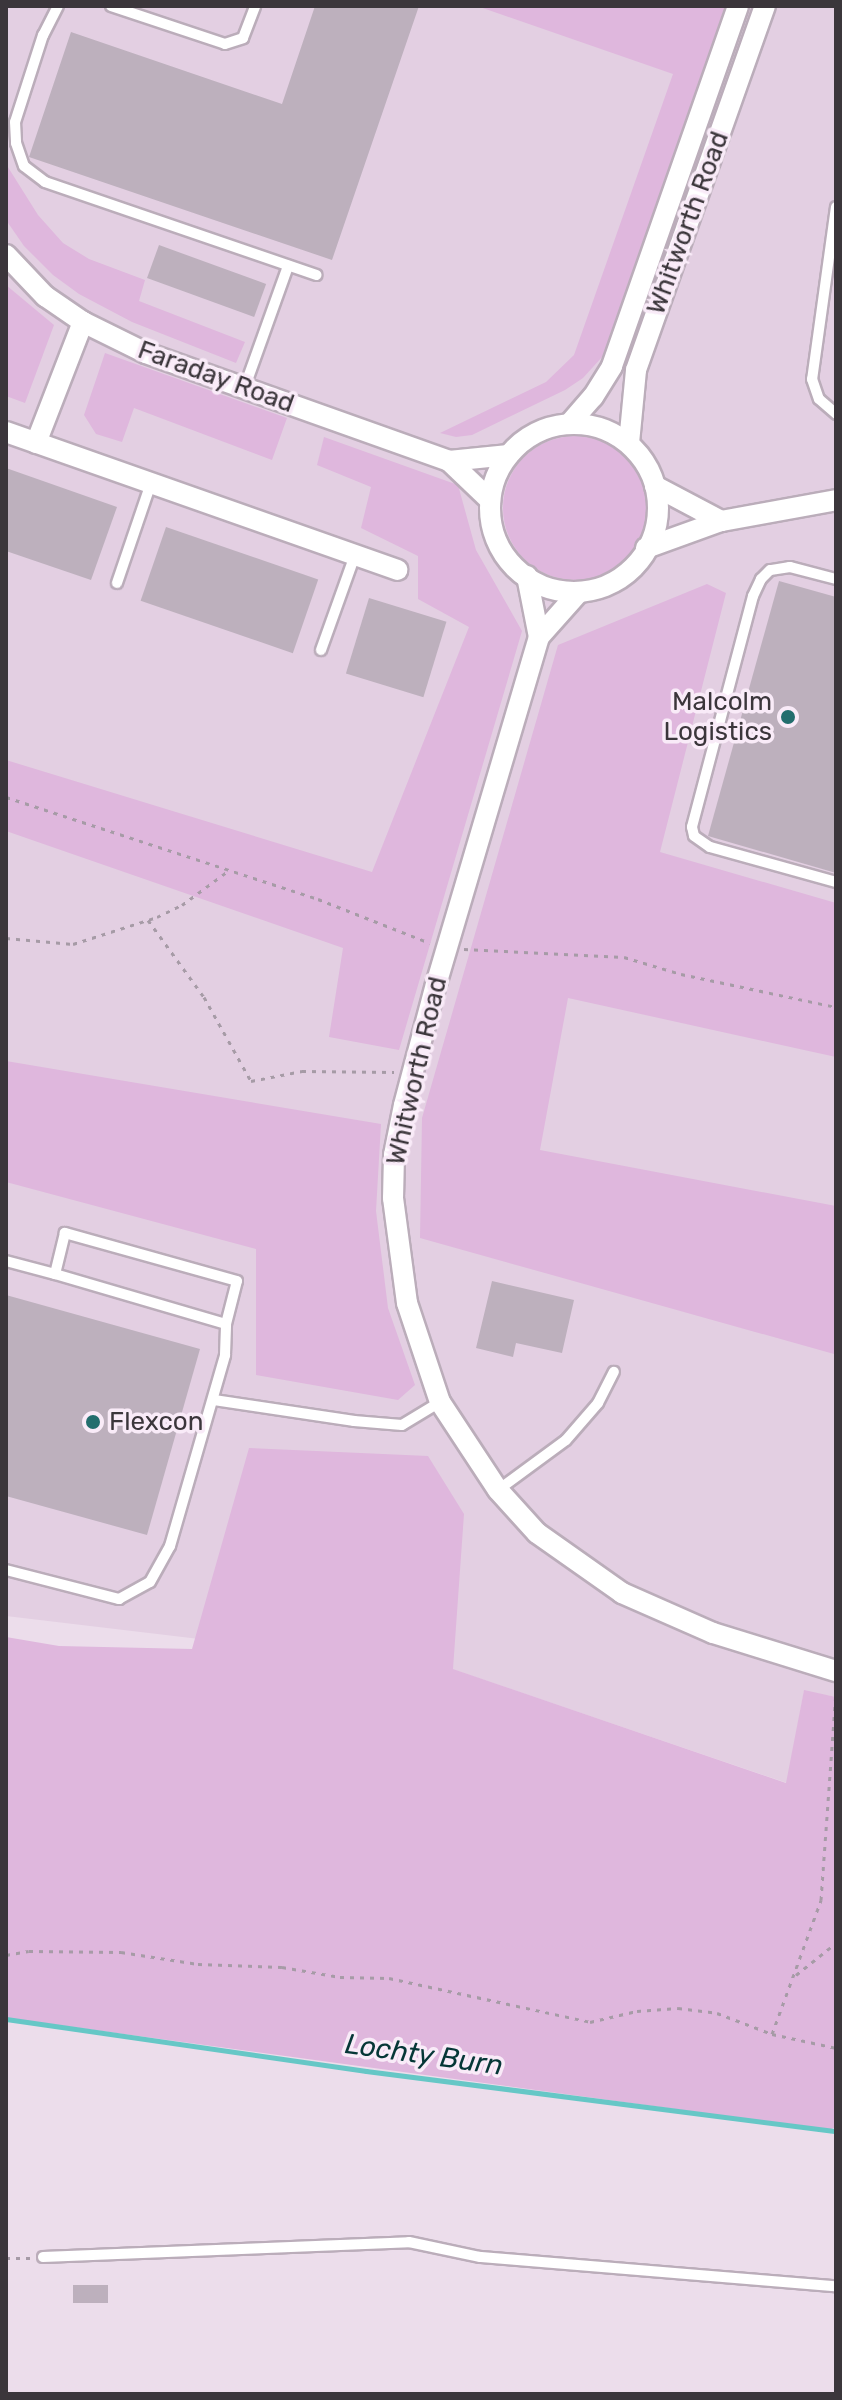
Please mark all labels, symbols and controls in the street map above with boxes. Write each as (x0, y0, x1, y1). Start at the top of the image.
street label: Whitworth Road (640, 127, 736, 319)
street label: Faraday Road (133, 334, 299, 420)
place label: Malcolm Logistics (664, 686, 772, 748)
marker: Malcolm Logistics (779, 708, 797, 726)
street label: Whitworth Road (380, 974, 454, 1168)
place label: Flexcon (109, 1406, 203, 1438)
marker: Flexcon (84, 1413, 102, 1431)
water label: Lochty Burn (342, 2027, 506, 2083)

